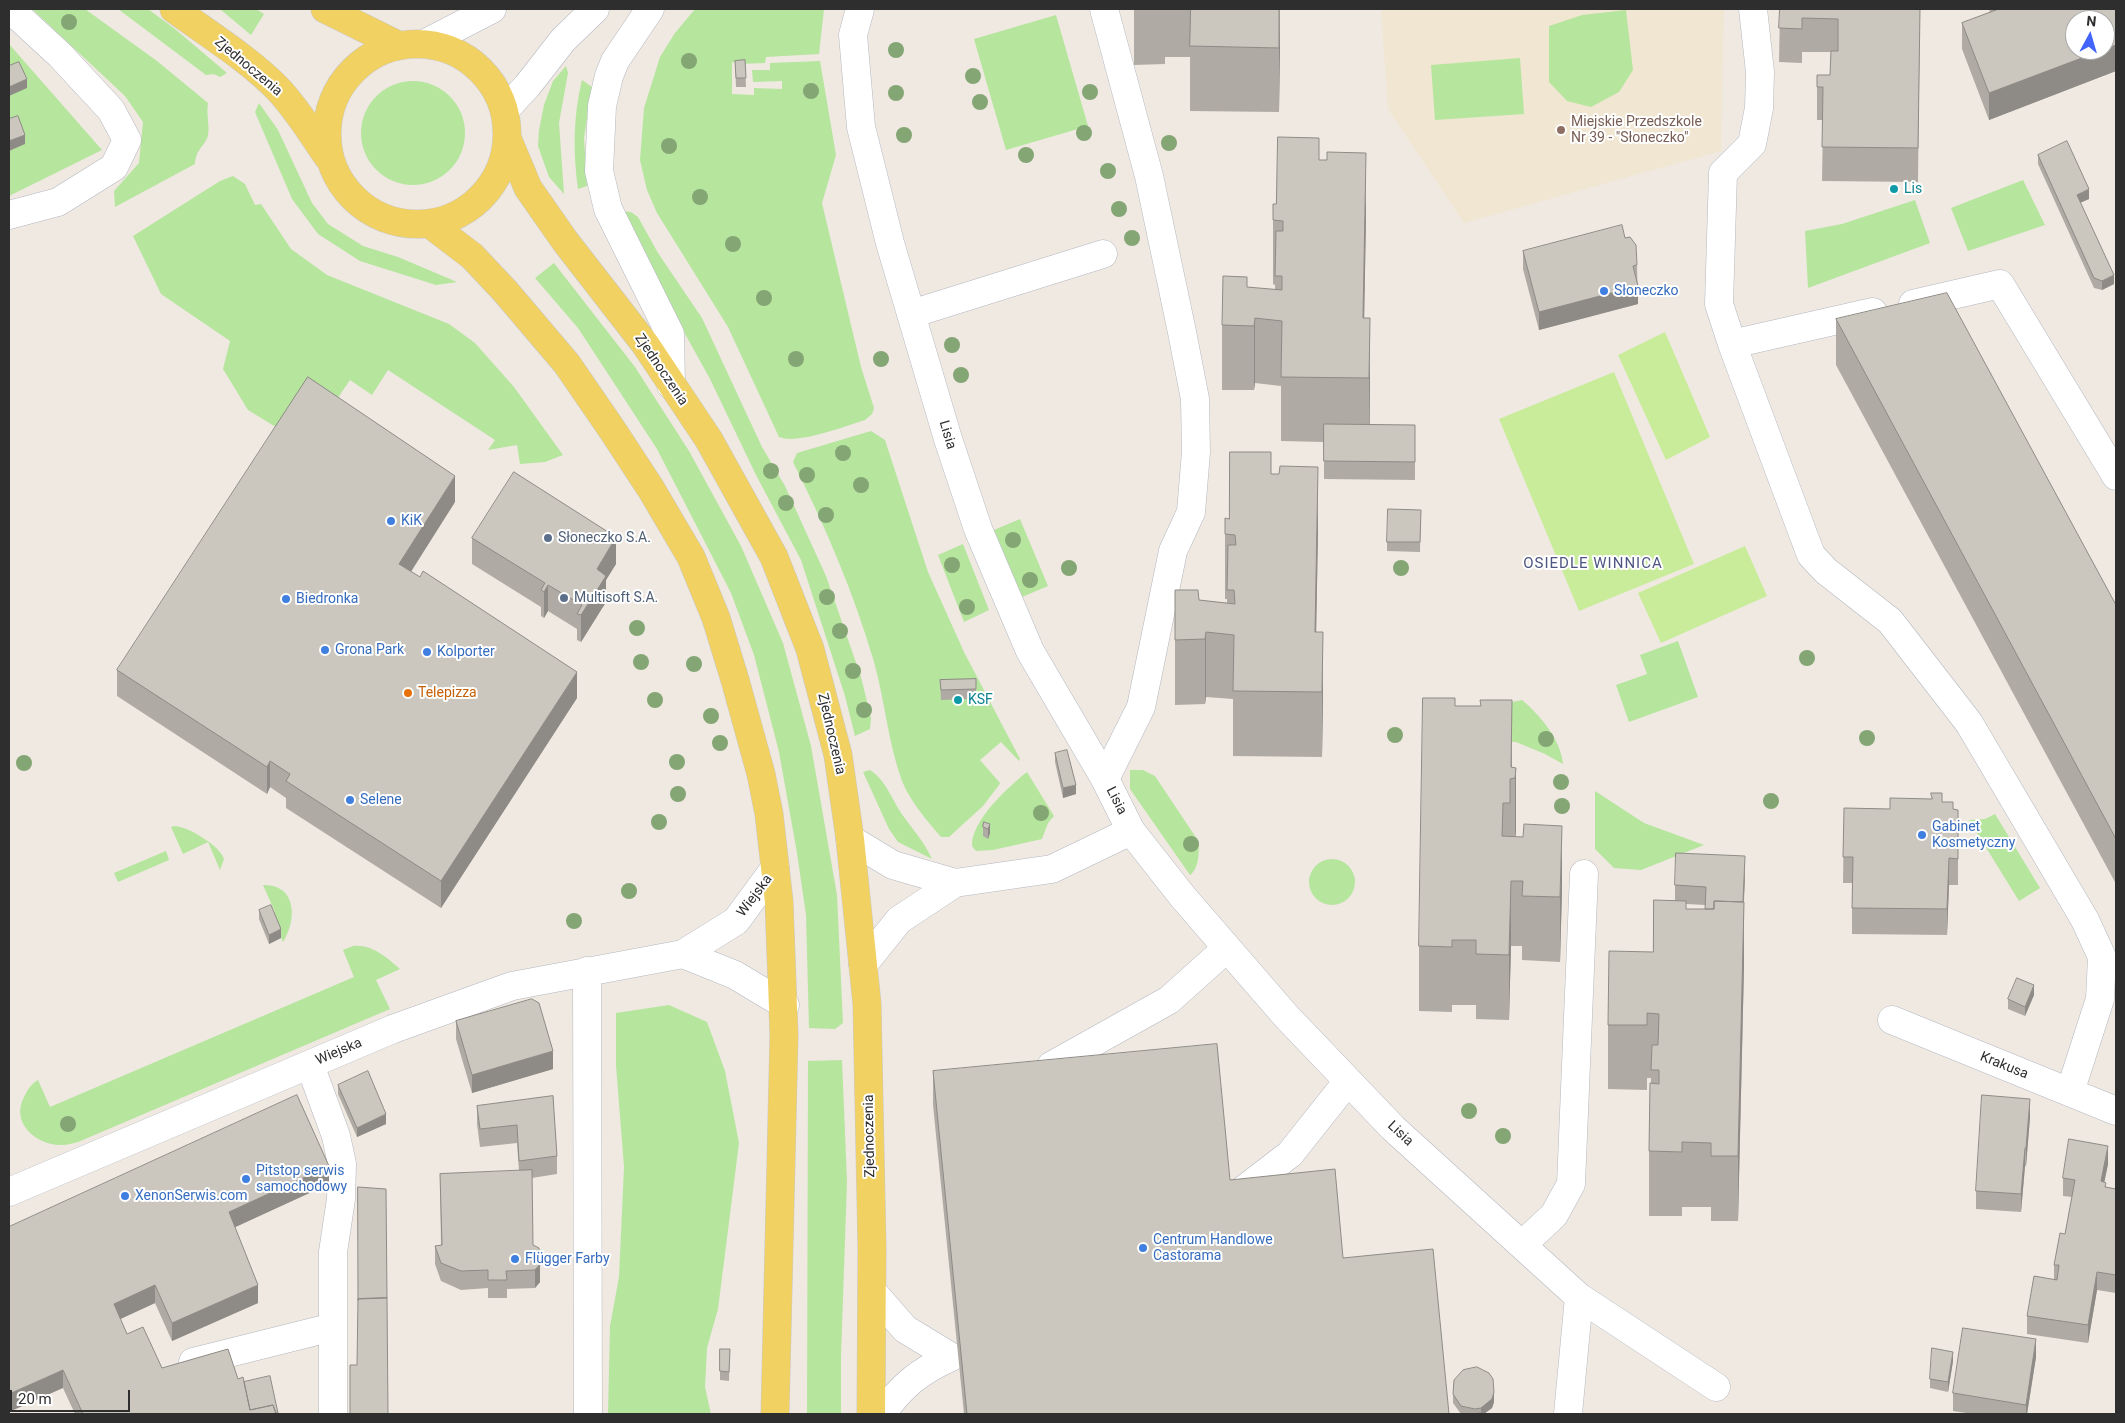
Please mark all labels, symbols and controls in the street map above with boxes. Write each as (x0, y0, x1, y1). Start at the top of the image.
north arrow (2065, 10, 2115, 60)
text: N (2086, 13, 2097, 30)
street label: Zjednoczenia (211, 34, 285, 100)
place label: Miejskie Przedszkole Nr 39 - "Słoneczko" (1571, 114, 1702, 146)
marker: Miejskie Przedszkole Nr 39 - "Słoneczko" (1555, 124, 1567, 136)
place label: Lis (1904, 181, 1922, 197)
marker: Lis (1888, 183, 1900, 195)
place label: Słoneczko (1614, 283, 1679, 299)
marker: Słoneczko (1598, 285, 1610, 297)
street label: Zjednoczenia (631, 331, 691, 409)
street label: Lisia (935, 419, 959, 451)
place label: KiK (401, 513, 422, 529)
marker: KiK (385, 515, 397, 527)
place label: Słoneczko S.A. (558, 530, 651, 546)
marker: Słoneczko S.A. (542, 532, 554, 544)
district label: OSIEDLE WINNICA (1521, 555, 1665, 573)
place label: Multisoft S.A. (574, 590, 658, 606)
place label: Biedronka (296, 591, 358, 607)
marker: Multisoft S.A. (558, 592, 570, 604)
marker: Biedronka (280, 593, 292, 605)
place label: Grona Park (335, 642, 404, 658)
marker: Grona Park (319, 644, 331, 656)
place label: Kolporter (437, 644, 495, 660)
marker: Kolporter (421, 646, 433, 658)
place label: Telepizza (418, 685, 477, 701)
marker: Telepizza (402, 687, 414, 699)
street label: Zjednoczenia (813, 692, 849, 776)
place label: KSF (968, 692, 993, 708)
marker: KSF (952, 694, 964, 706)
street label: Lisia (1102, 784, 1130, 818)
place label: Selene (360, 792, 402, 808)
marker: Selene (344, 794, 356, 806)
place label: Gabinet Kosmetyczny (1932, 819, 2015, 852)
marker: Gabinet Kosmetyczny (1916, 829, 1928, 841)
street label: Wiejska (734, 872, 776, 920)
street label: Wiejska (313, 1035, 365, 1069)
street label: Krakusa (1977, 1049, 2031, 1083)
street label: Zjednoczenia (861, 1094, 879, 1178)
street label: Lisia (1384, 1118, 1416, 1150)
place label: Pitstop serwis samochodowy (256, 1163, 347, 1196)
marker: Pitstop serwis samochodowy (240, 1173, 252, 1185)
place label: XenonSerwis.com (135, 1188, 247, 1204)
marker: XenonSerwis.com (119, 1190, 131, 1202)
place label: Centrum Handlowe Castorama (1153, 1232, 1273, 1264)
marker: Centrum Handlowe Castorama (1137, 1242, 1149, 1254)
place label: Flügger Farby (525, 1251, 609, 1267)
marker: Flügger Farby (509, 1253, 521, 1265)
scale bar (12, 1380, 132, 1412)
text: 20 m (18, 1390, 52, 1408)

